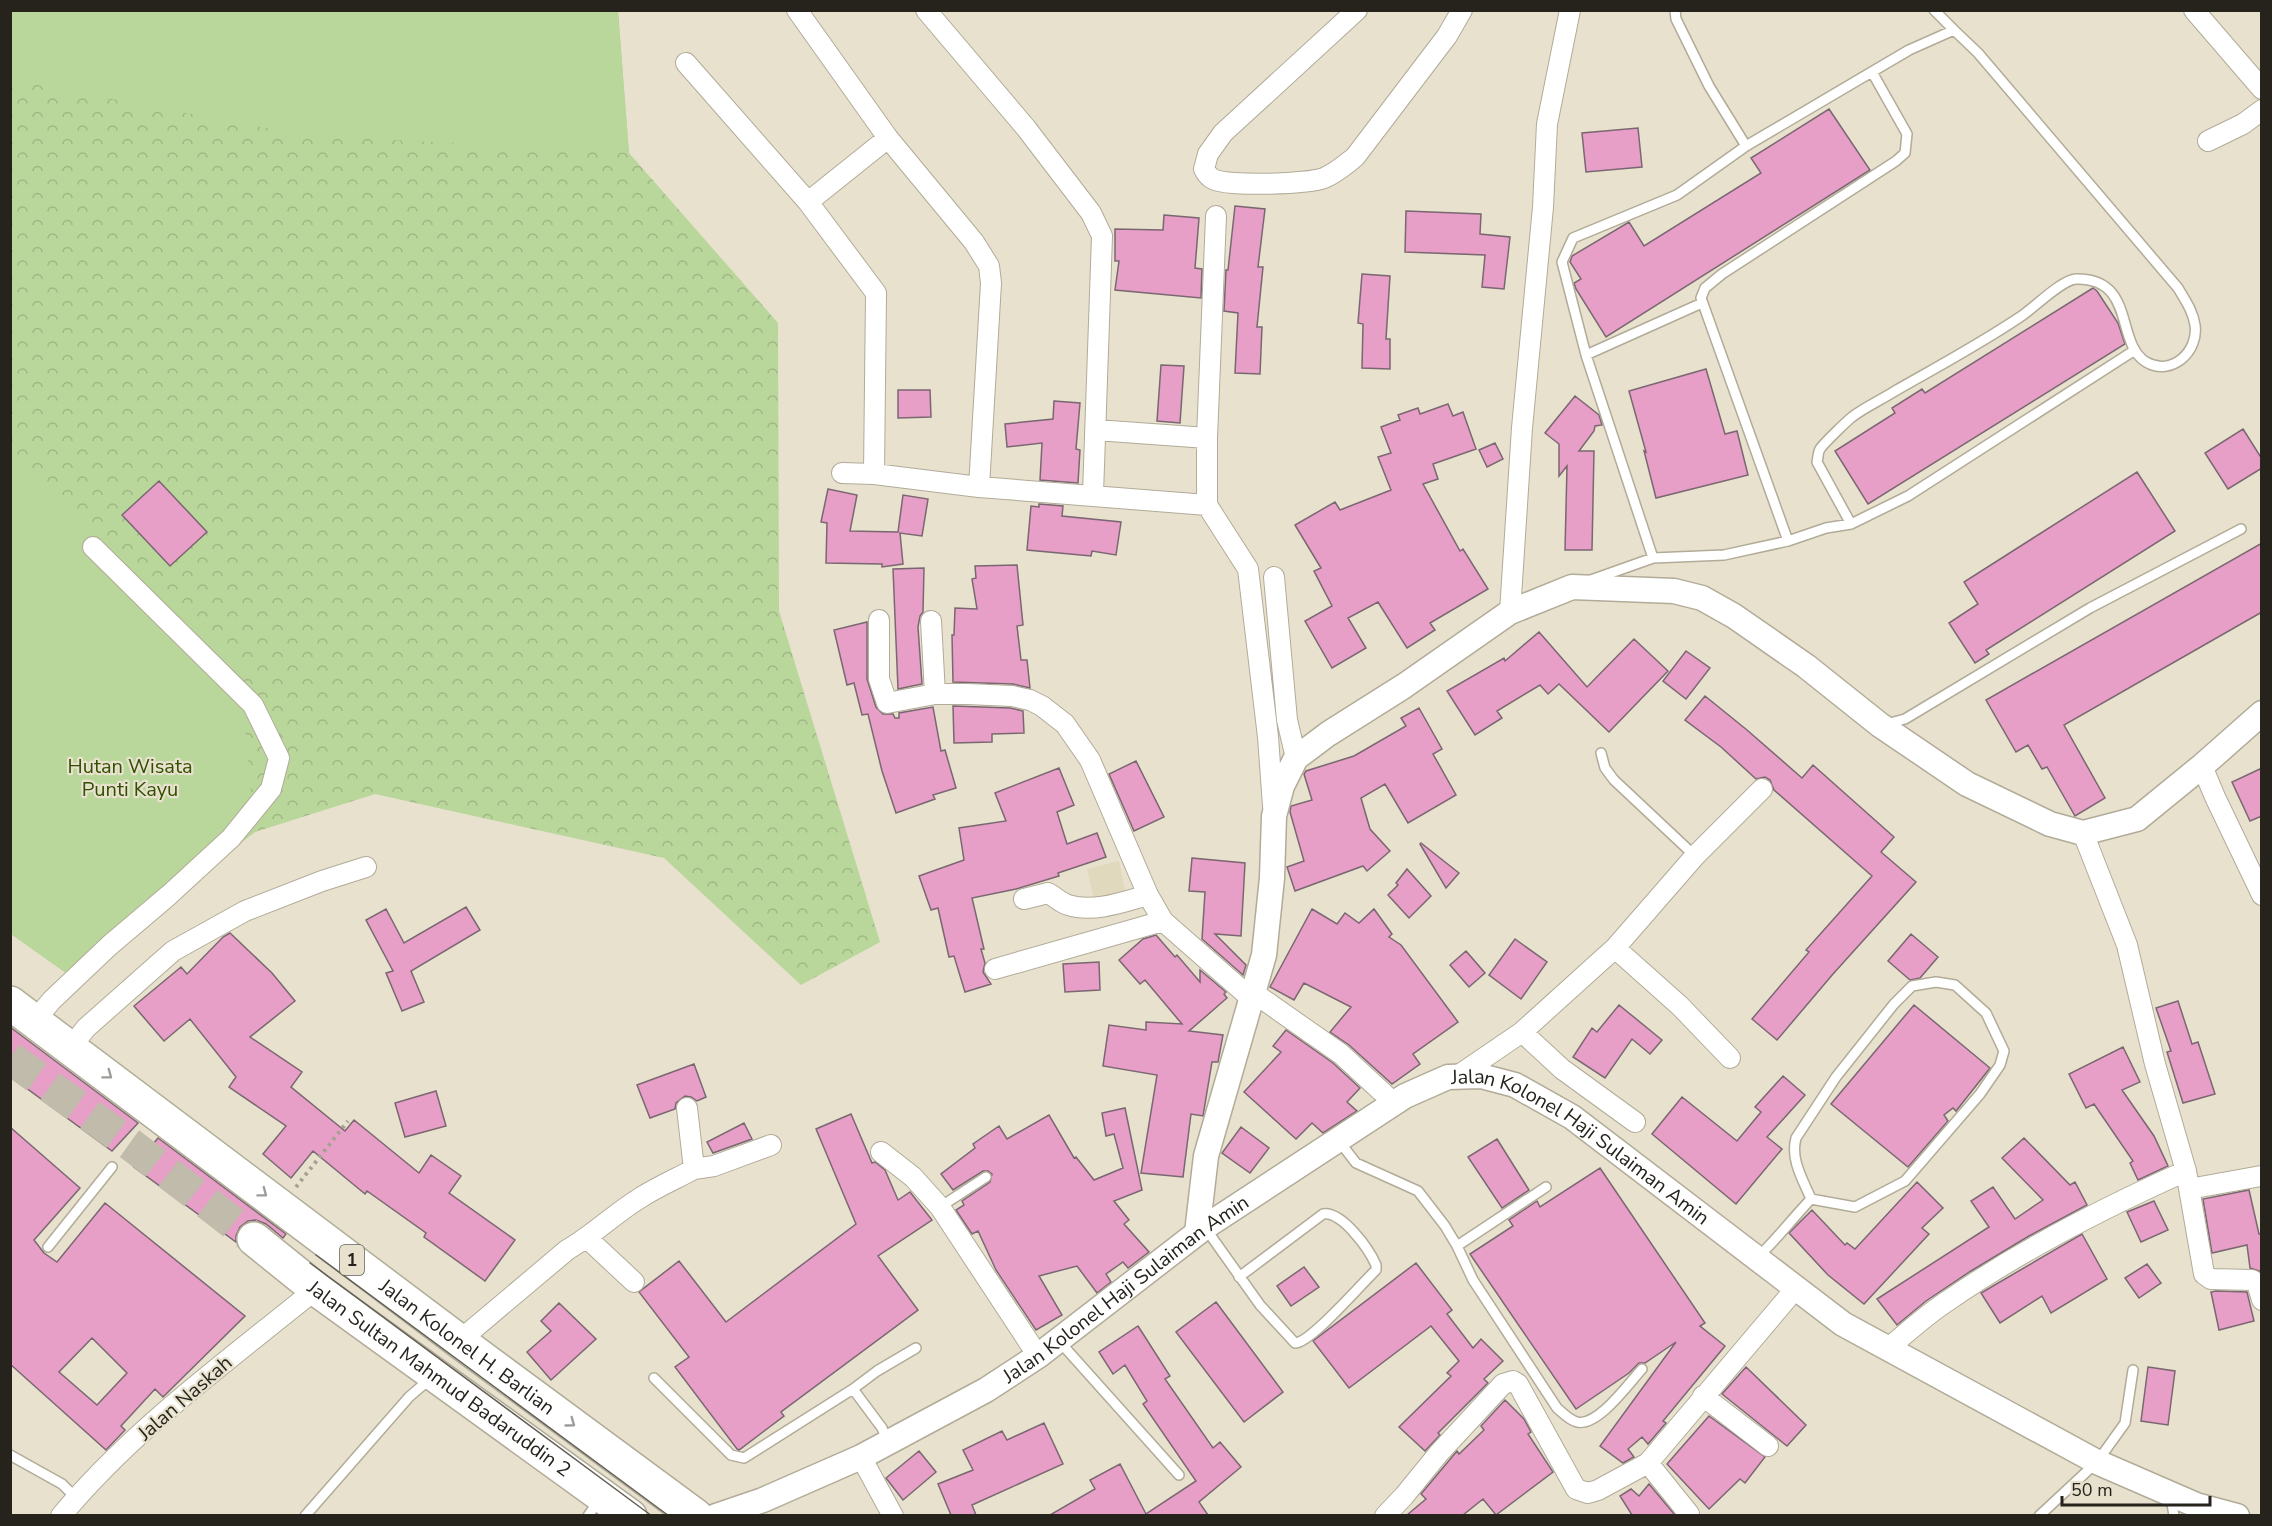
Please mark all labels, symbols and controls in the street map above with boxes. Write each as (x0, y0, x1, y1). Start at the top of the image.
park label: Hutan Wisata Punti Kayu (67, 753, 193, 803)
street label: Jalan Kolonel Haji Sulaiman Amin (1450, 1062, 1715, 1231)
one-way arrow (101, 1068, 112, 1079)
one-way arrow (257, 1186, 268, 1197)
street label: Jalan Kolonel Haji Sulaiman Amin (996, 1188, 1254, 1390)
road number: 1 (340, 1245, 364, 1275)
street label: Jalan Kolonel H. Barlian (373, 1272, 560, 1421)
street label: Jalan Sultan Mahmud Badaruddin 2 (301, 1273, 577, 1483)
street label: Jalan Naskah (131, 1349, 238, 1447)
one-way arrow (564, 1416, 575, 1427)
scale bar (2062, 1469, 2210, 1507)
text: 50 m (2071, 1478, 2113, 1502)

